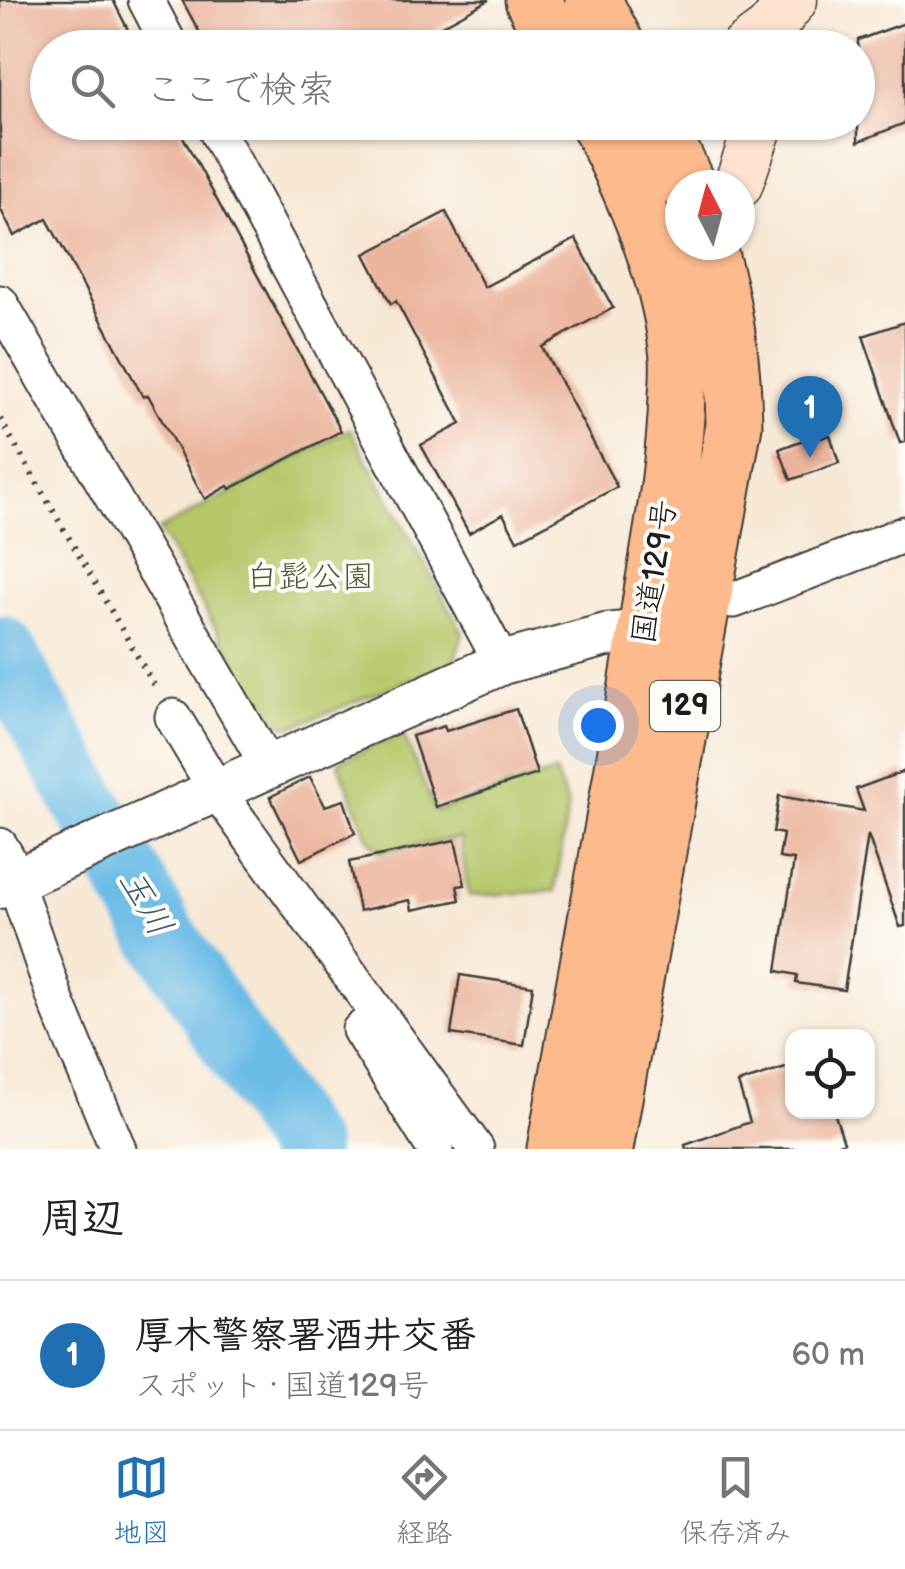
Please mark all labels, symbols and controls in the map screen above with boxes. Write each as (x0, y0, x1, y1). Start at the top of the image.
search box (30, 30, 875, 140)
icon: search (65, 58, 120, 113)
text: ここで検索 (145, 68, 335, 113)
north arrow (665, 170, 755, 260)
pin: 1 (778, 376, 842, 458)
street label: 国道129号 (624, 497, 686, 647)
park label: 白髭公園 (246, 558, 374, 597)
road number: 129 (650, 681, 720, 731)
your location (573, 700, 624, 751)
water label: 玉川 (109, 862, 181, 944)
map controls (785, 1029, 875, 1119)
button: locate (785, 1029, 875, 1119)
text: 周辺 (40, 1194, 124, 1245)
text: 厚木警察署酒井交番 (135, 1314, 477, 1359)
text: 1 (66, 1336, 79, 1375)
text: 60 m (792, 1336, 865, 1375)
text: スポット · 国道129号 (135, 1367, 430, 1406)
tab: 地図 (113, 1450, 170, 1550)
tab: 経路 (396, 1450, 453, 1550)
tab: 保存済み (679, 1450, 792, 1550)

